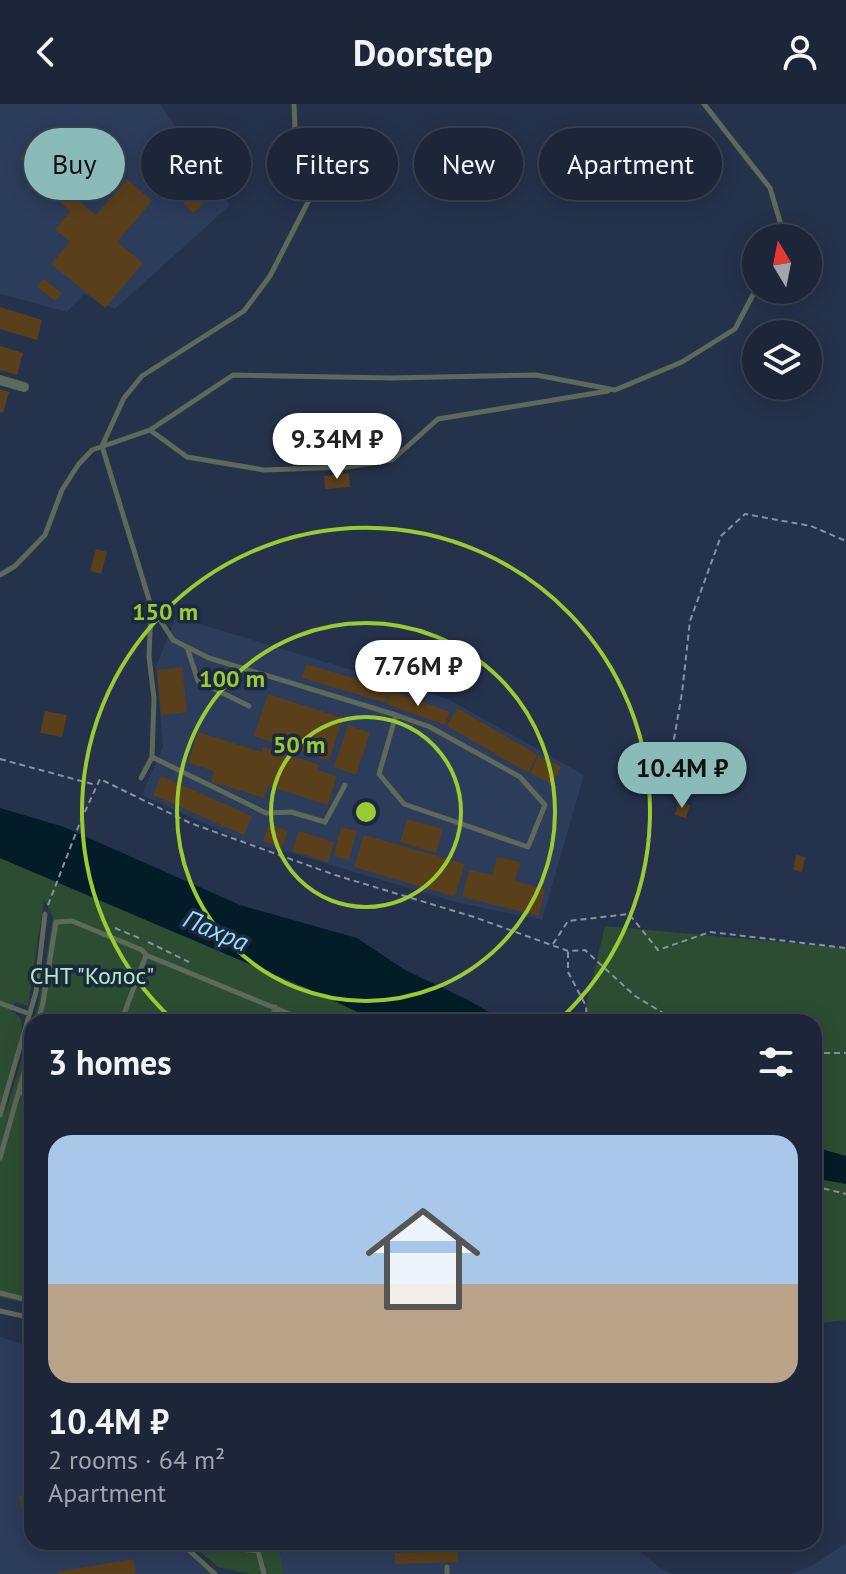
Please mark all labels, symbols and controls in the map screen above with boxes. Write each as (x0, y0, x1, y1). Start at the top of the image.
text: Doorstep (353, 29, 493, 76)
icon: back (24, 30, 68, 74)
icon: person (778, 30, 822, 74)
chip: Buy (24, 128, 125, 200)
chip: Rent (141, 128, 251, 200)
chip: Filters (267, 128, 398, 200)
chip: New (414, 128, 523, 200)
chip: Apartment (539, 128, 722, 200)
north arrow (742, 224, 822, 304)
map controls (742, 224, 822, 400)
button: layers (742, 320, 822, 400)
pin: 9.34M ₽ (263, 413, 411, 481)
text: 9.34M ₽ (291, 422, 383, 455)
text: 150 m (132, 596, 198, 627)
pin: 7.76M ₽ (344, 640, 492, 708)
text: 7.76M ₽ (373, 649, 463, 682)
text: 100 m (199, 663, 265, 694)
text: 50 m (273, 729, 325, 760)
pin: 10.4M ₽ (608, 742, 756, 810)
text: 10.4M ₽ (636, 751, 728, 784)
centre of rings (352, 798, 380, 826)
water label: Пахра (179, 902, 254, 958)
park label: СНТ "Колос" (30, 960, 154, 991)
text: 3 homes (48, 1040, 172, 1084)
icon: filters (754, 1040, 798, 1084)
icon: home (351, 1187, 495, 1331)
text: 10.4M ₽ (48, 1399, 169, 1443)
text: 2 rooms · 64 m² (48, 1443, 225, 1476)
text: Apartment (48, 1476, 166, 1509)

